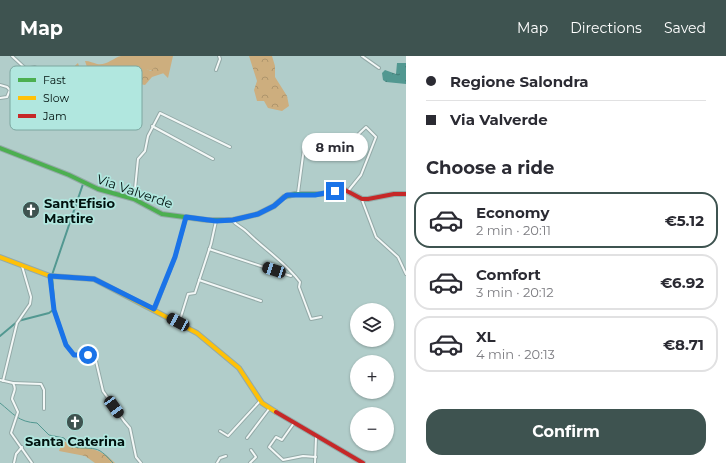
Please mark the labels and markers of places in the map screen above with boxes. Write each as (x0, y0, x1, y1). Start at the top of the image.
place label: Sant'Efisio Martire (44, 195, 115, 226)
church icon: Sant'Efisio Martire (21, 200, 41, 220)
church icon: Santa Caterina (65, 412, 85, 432)
place label: Santa Caterina (25, 433, 125, 449)

